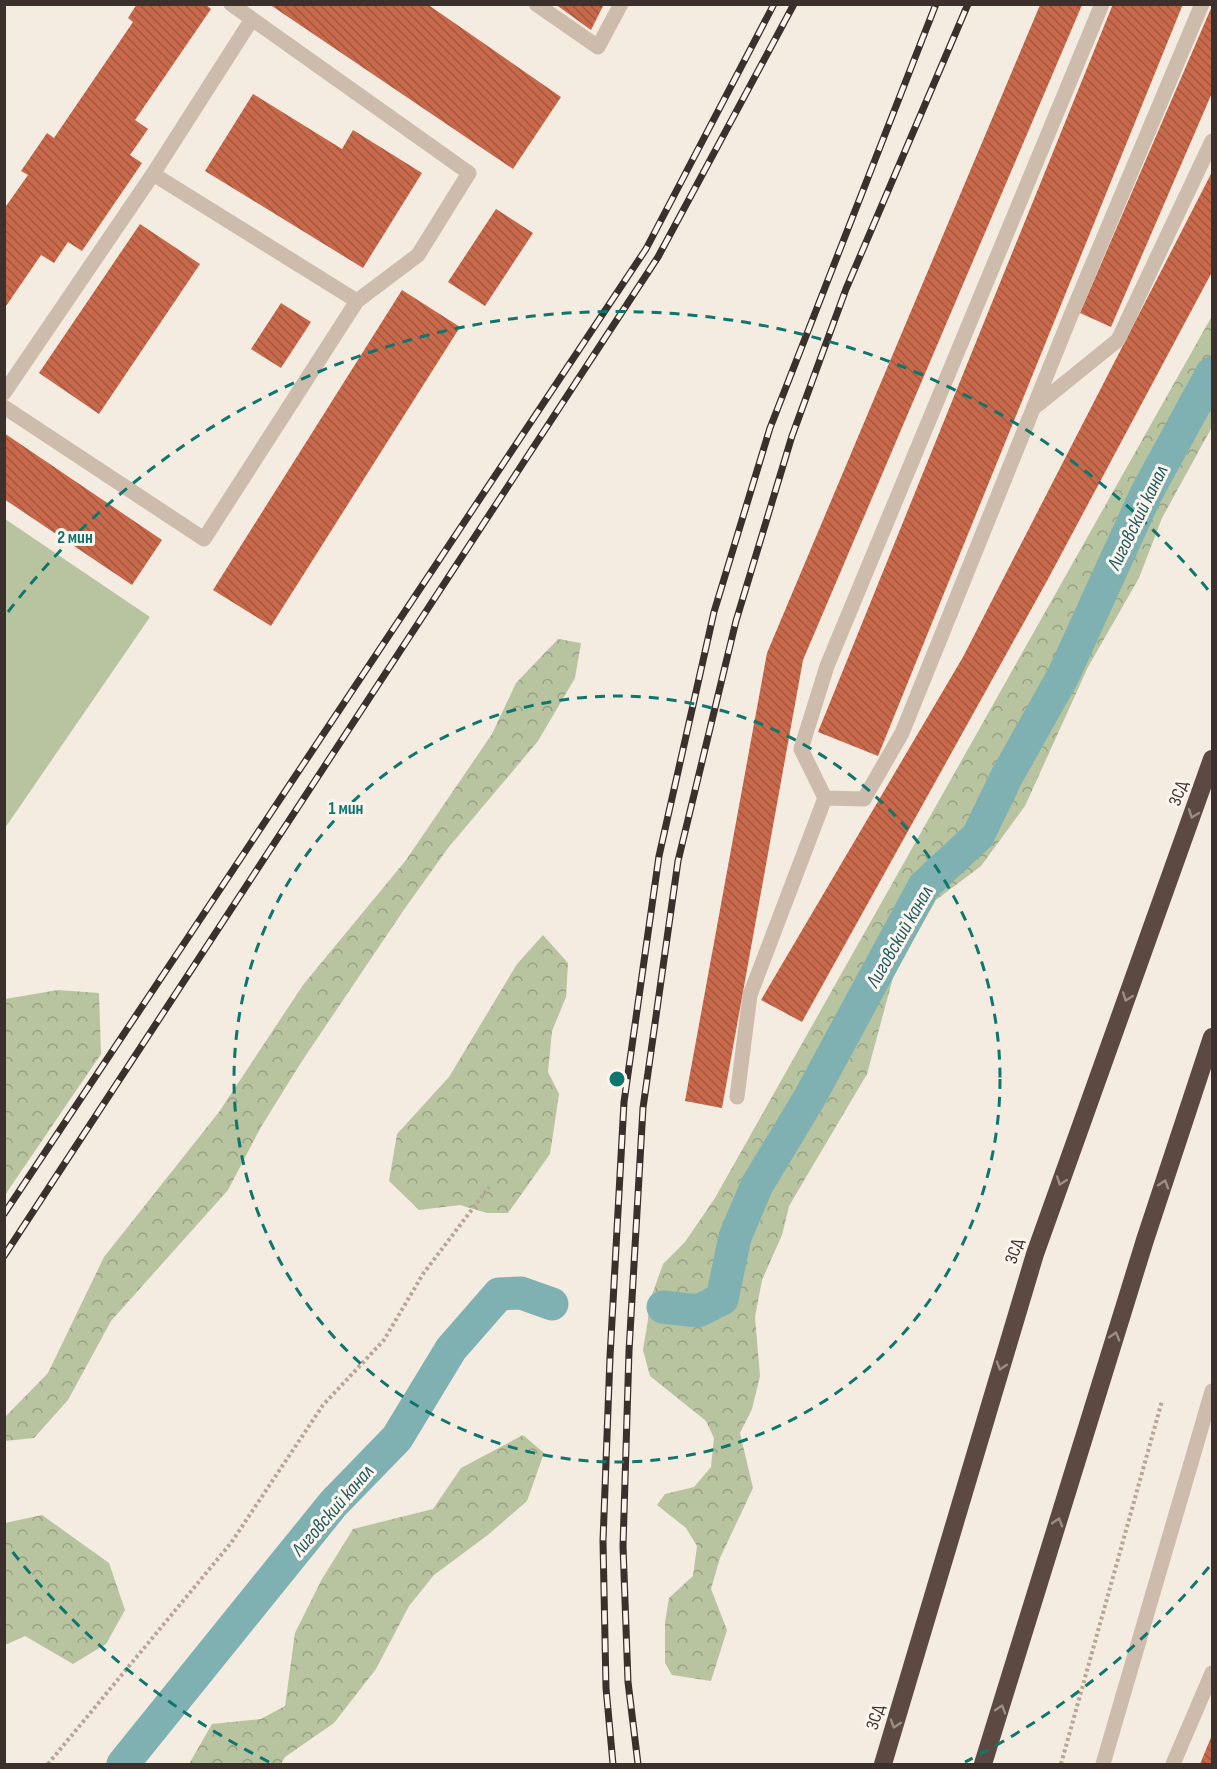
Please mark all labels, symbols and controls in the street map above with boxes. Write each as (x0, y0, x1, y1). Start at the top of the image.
water label: Лиговский канал (1102, 461, 1174, 574)
text: 2 мин (57, 527, 93, 548)
street label: ЗСД (1164, 777, 1193, 809)
text: 1 мин (329, 798, 364, 819)
one-way arrow (1188, 808, 1200, 819)
water label: Лиговский канал (861, 881, 939, 992)
one-way arrow (1122, 991, 1134, 1002)
centre of rings (607, 1069, 627, 1089)
one-way arrow (1055, 1175, 1068, 1186)
one-way arrow (1156, 1179, 1169, 1190)
street label: ЗСД (1001, 1236, 1028, 1266)
one-way arrow (1108, 1331, 1121, 1342)
one-way arrow (996, 1361, 1008, 1371)
water label: Лиговский канал (286, 1460, 379, 1562)
one-way arrow (1051, 1517, 1063, 1528)
street label: ЗСД (862, 1702, 889, 1732)
one-way arrow (993, 1704, 1006, 1715)
one-way arrow (890, 1719, 902, 1729)

